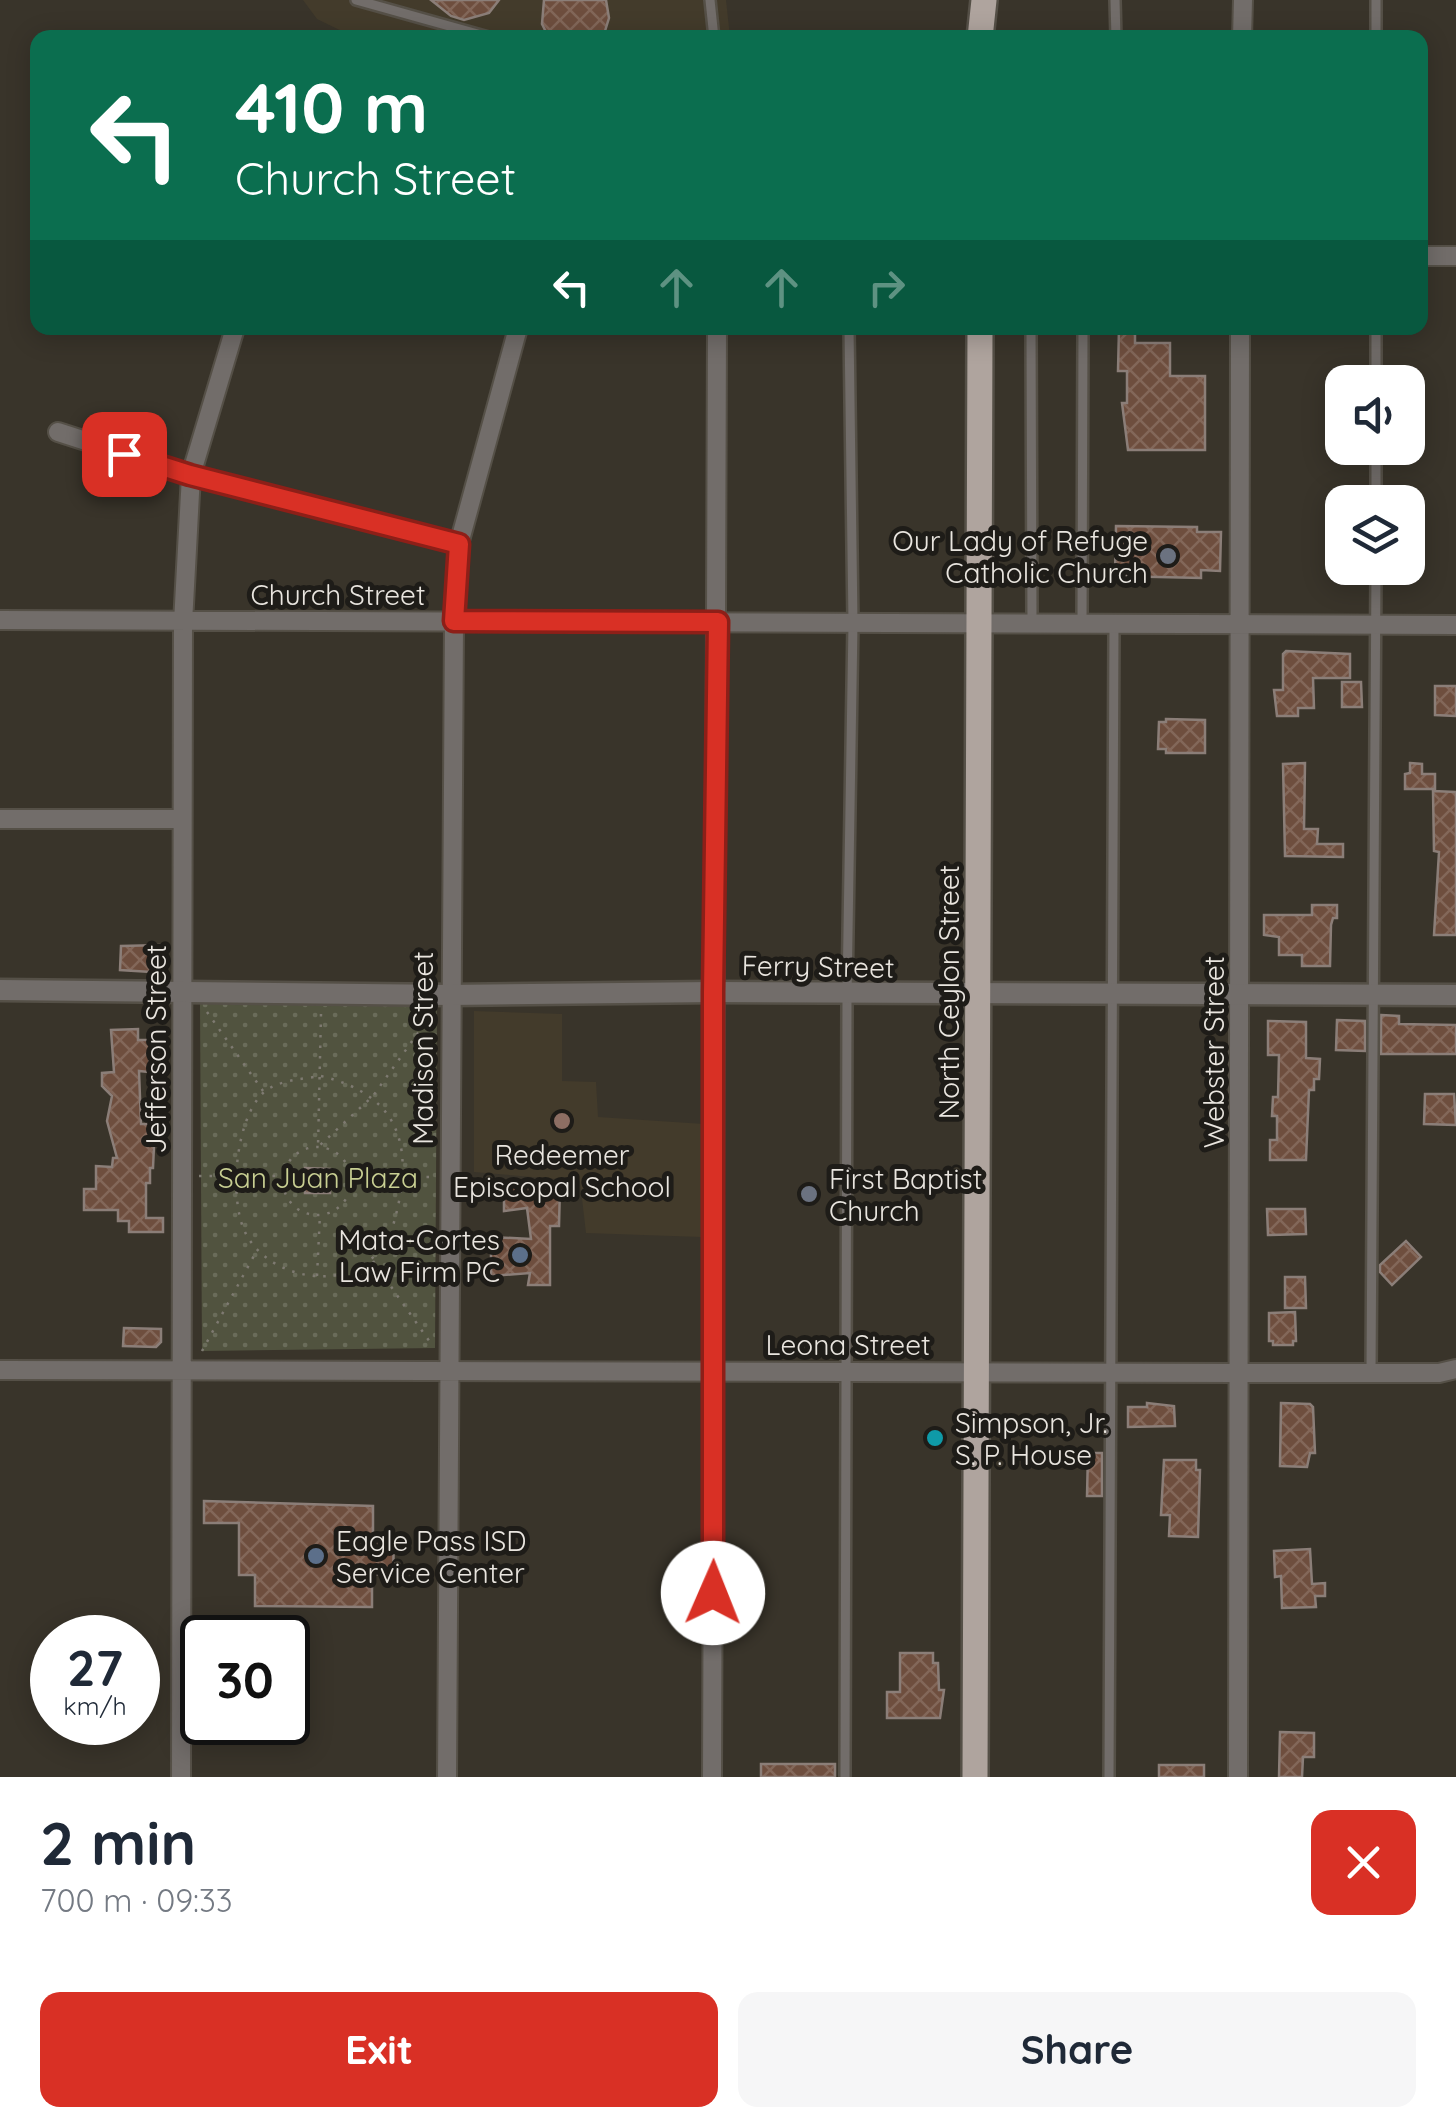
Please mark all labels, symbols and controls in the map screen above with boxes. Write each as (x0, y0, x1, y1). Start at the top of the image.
text: 410 m (235, 63, 428, 151)
icon: left (70, 70, 200, 200)
text: Church Street (235, 150, 516, 206)
icon: left (544, 260, 599, 315)
icon: ahead (649, 260, 704, 315)
icon: ahead (754, 260, 809, 315)
icon: right (859, 260, 914, 315)
map controls (1325, 365, 1425, 585)
button: sound (1325, 365, 1425, 465)
pin (82, 412, 167, 497)
icon: arrive (97, 427, 152, 482)
button: layers (1325, 485, 1425, 585)
place label: Our Lady of Refuge Catholic Church (892, 523, 1148, 590)
marker: Our Lady of Refuge Catholic Church (1157, 545, 1179, 567)
street label: Church Street (251, 577, 425, 612)
street label: North Ceylon Street (931, 865, 966, 1119)
street label: Jefferson Street (138, 945, 173, 1154)
street label: Ferry Street (741, 947, 895, 985)
street label: Madison Street (405, 951, 440, 1145)
street label: Webster Street (1196, 956, 1231, 1148)
marker: Redeemer Episcopal School (551, 1110, 573, 1132)
place label: Redeemer Episcopal School (453, 1137, 671, 1204)
park label: San Juan Plaza (218, 1160, 418, 1195)
place label: First Baptist Church (829, 1161, 982, 1228)
marker: First Baptist Church (798, 1183, 820, 1205)
place label: Mata-Cortes Law Firm PC (338, 1222, 500, 1289)
marker: Mata-Cortes Law Firm PC (509, 1244, 531, 1266)
street label: Leona Street (766, 1327, 930, 1362)
place label: Simpson, Jr. S. P. House (955, 1405, 1107, 1472)
marker: Simpson, Jr. S. P. House (924, 1427, 946, 1449)
place label: Eagle Pass ISD Service Center (336, 1523, 526, 1590)
position arrow (661, 1541, 765, 1645)
marker: Eagle Pass ISD Service Center (305, 1545, 327, 1567)
speed limit sign: 30 (180, 1615, 310, 1745)
text: 27 (67, 1636, 123, 1699)
text: km/h (63, 1690, 127, 1721)
text: 2 min (40, 1805, 196, 1880)
button: close (1311, 1810, 1416, 1915)
text: 700 m · 09:33 (40, 1880, 233, 1920)
button: Exit (40, 1992, 718, 2107)
button: Share (738, 1992, 1416, 2107)

